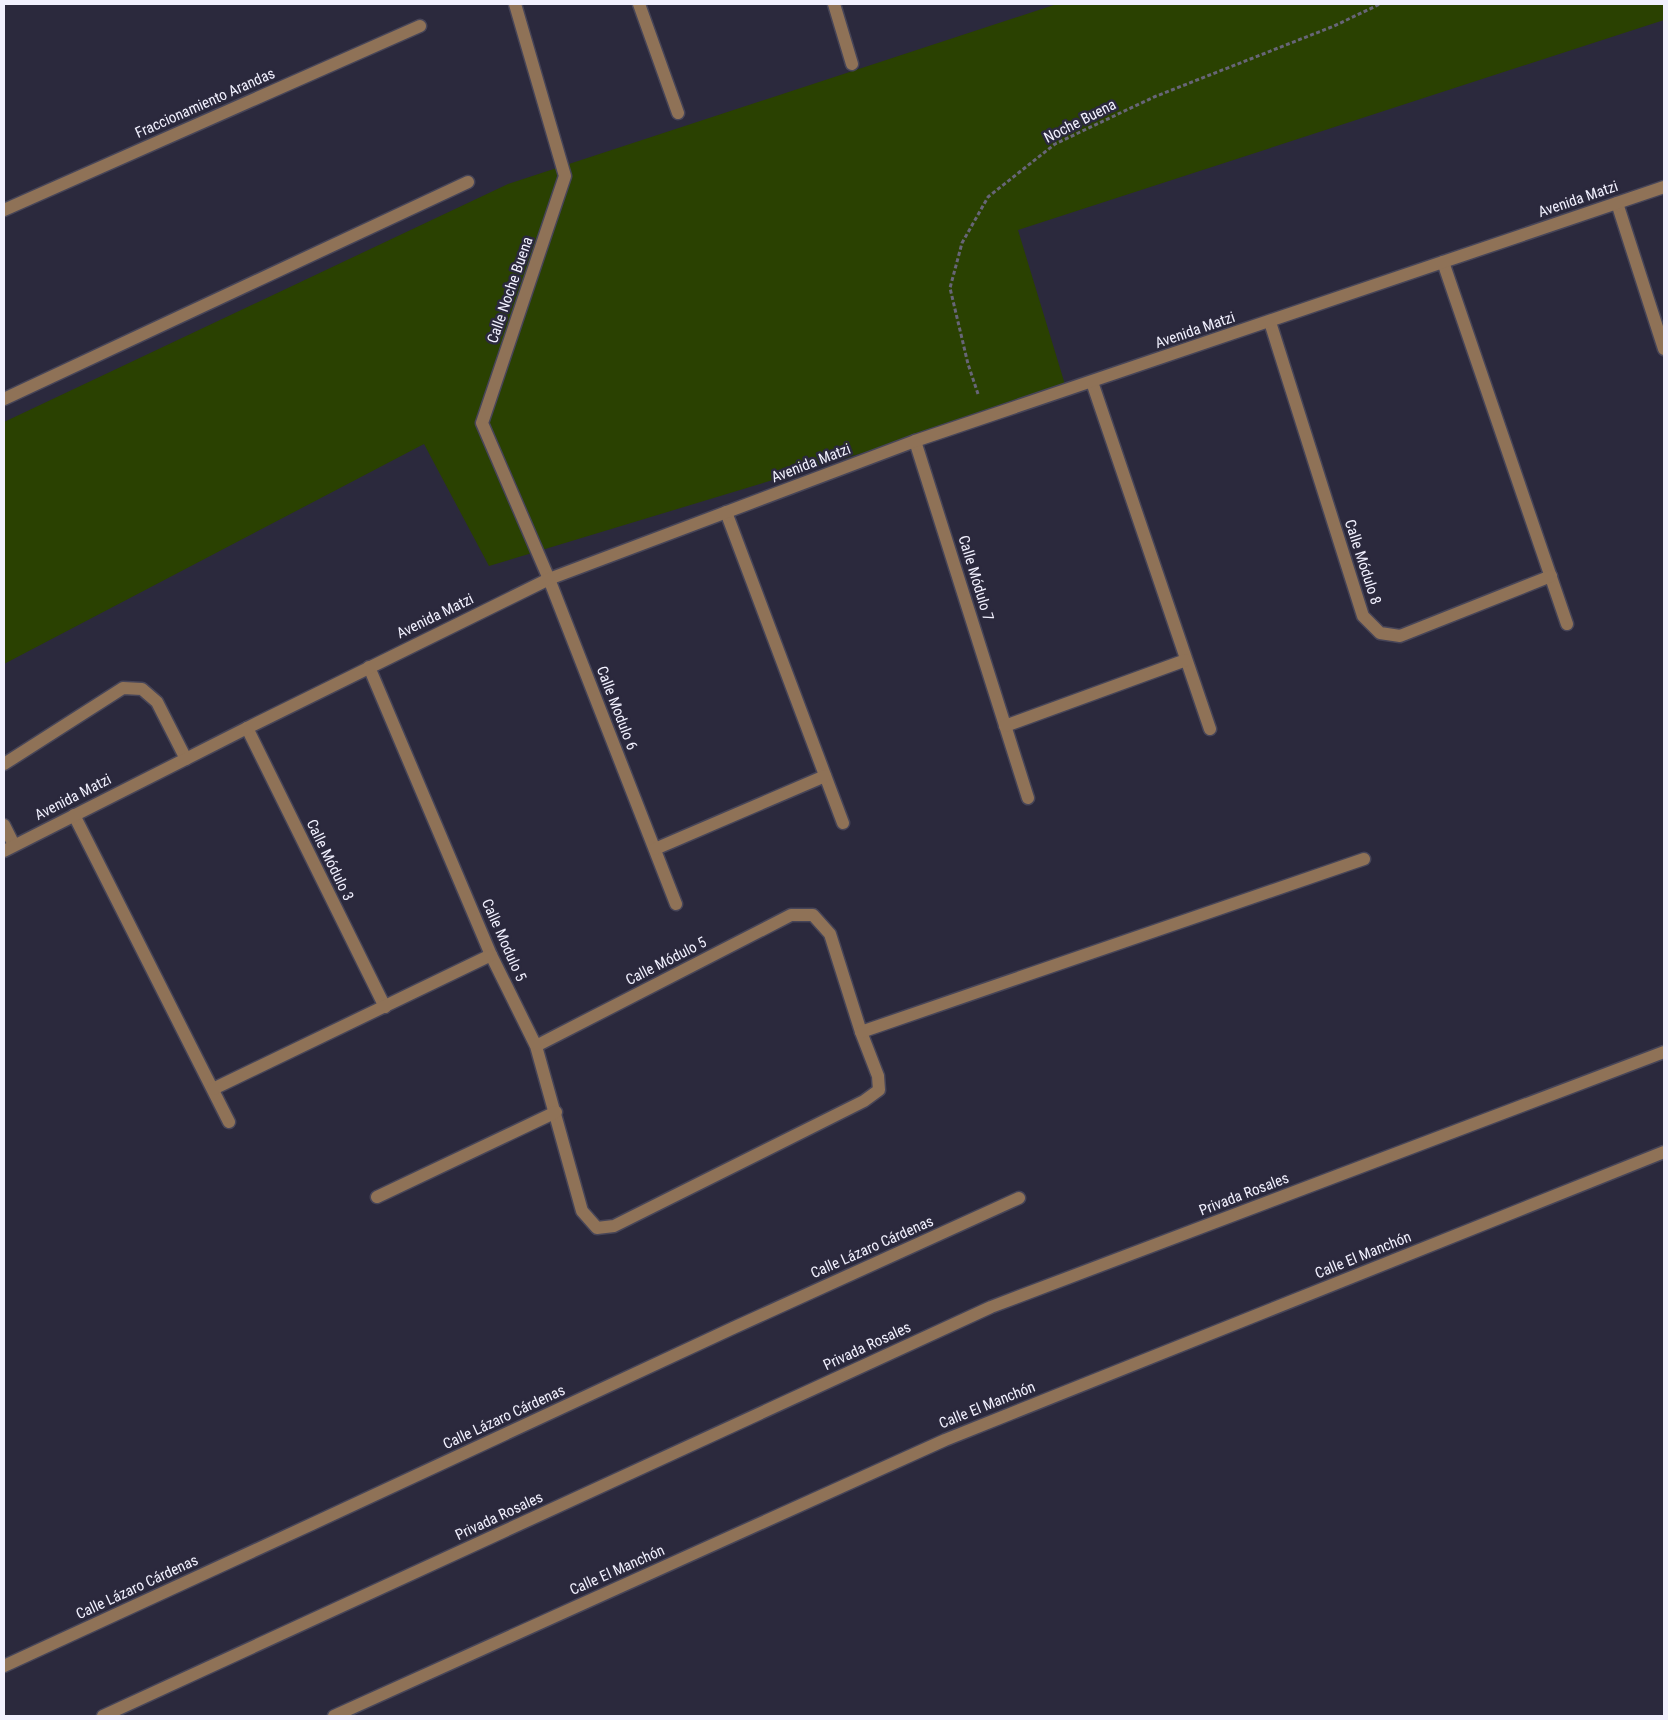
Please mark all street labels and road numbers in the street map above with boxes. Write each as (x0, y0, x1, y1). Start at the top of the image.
street label: Fraccionamiento Arandas (132, 64, 278, 142)
street label: Noche Buena (1041, 95, 1119, 147)
street label: Avenida Matzi (1536, 177, 1620, 221)
street label: Calle Noche Buena (483, 234, 537, 346)
street label: Avenida Matzi (1153, 308, 1237, 352)
street label: Avenida Matzi (769, 440, 853, 486)
street label: Calle Módulo 8 (1341, 517, 1385, 607)
street label: Calle Módulo 7 (954, 533, 998, 623)
street label: Avenida Matzi (394, 590, 476, 642)
street label: Calle Modulo 6 (593, 664, 641, 752)
street label: Avenida Matzi (32, 770, 114, 824)
street label: Calle Módulo 3 (303, 816, 357, 904)
street label: Calle Modulo 5 (478, 896, 530, 984)
street label: Calle Módulo 5 (623, 933, 709, 989)
street label: Privada Rosales (1197, 1169, 1292, 1219)
street label: Calle Lázaro Cárdenas (808, 1212, 936, 1282)
street label: Calle El Manchón (1312, 1228, 1414, 1282)
street label: Privada Rosales (820, 1318, 914, 1374)
street label: Calle El Manchón (936, 1378, 1038, 1432)
street label: Calle Lázaro Cárdenas (440, 1381, 568, 1453)
street label: Privada Rosales (452, 1488, 546, 1544)
street label: Calle El Manchón (567, 1541, 667, 1599)
street label: Calle Lázaro Cárdenas (73, 1551, 201, 1623)

